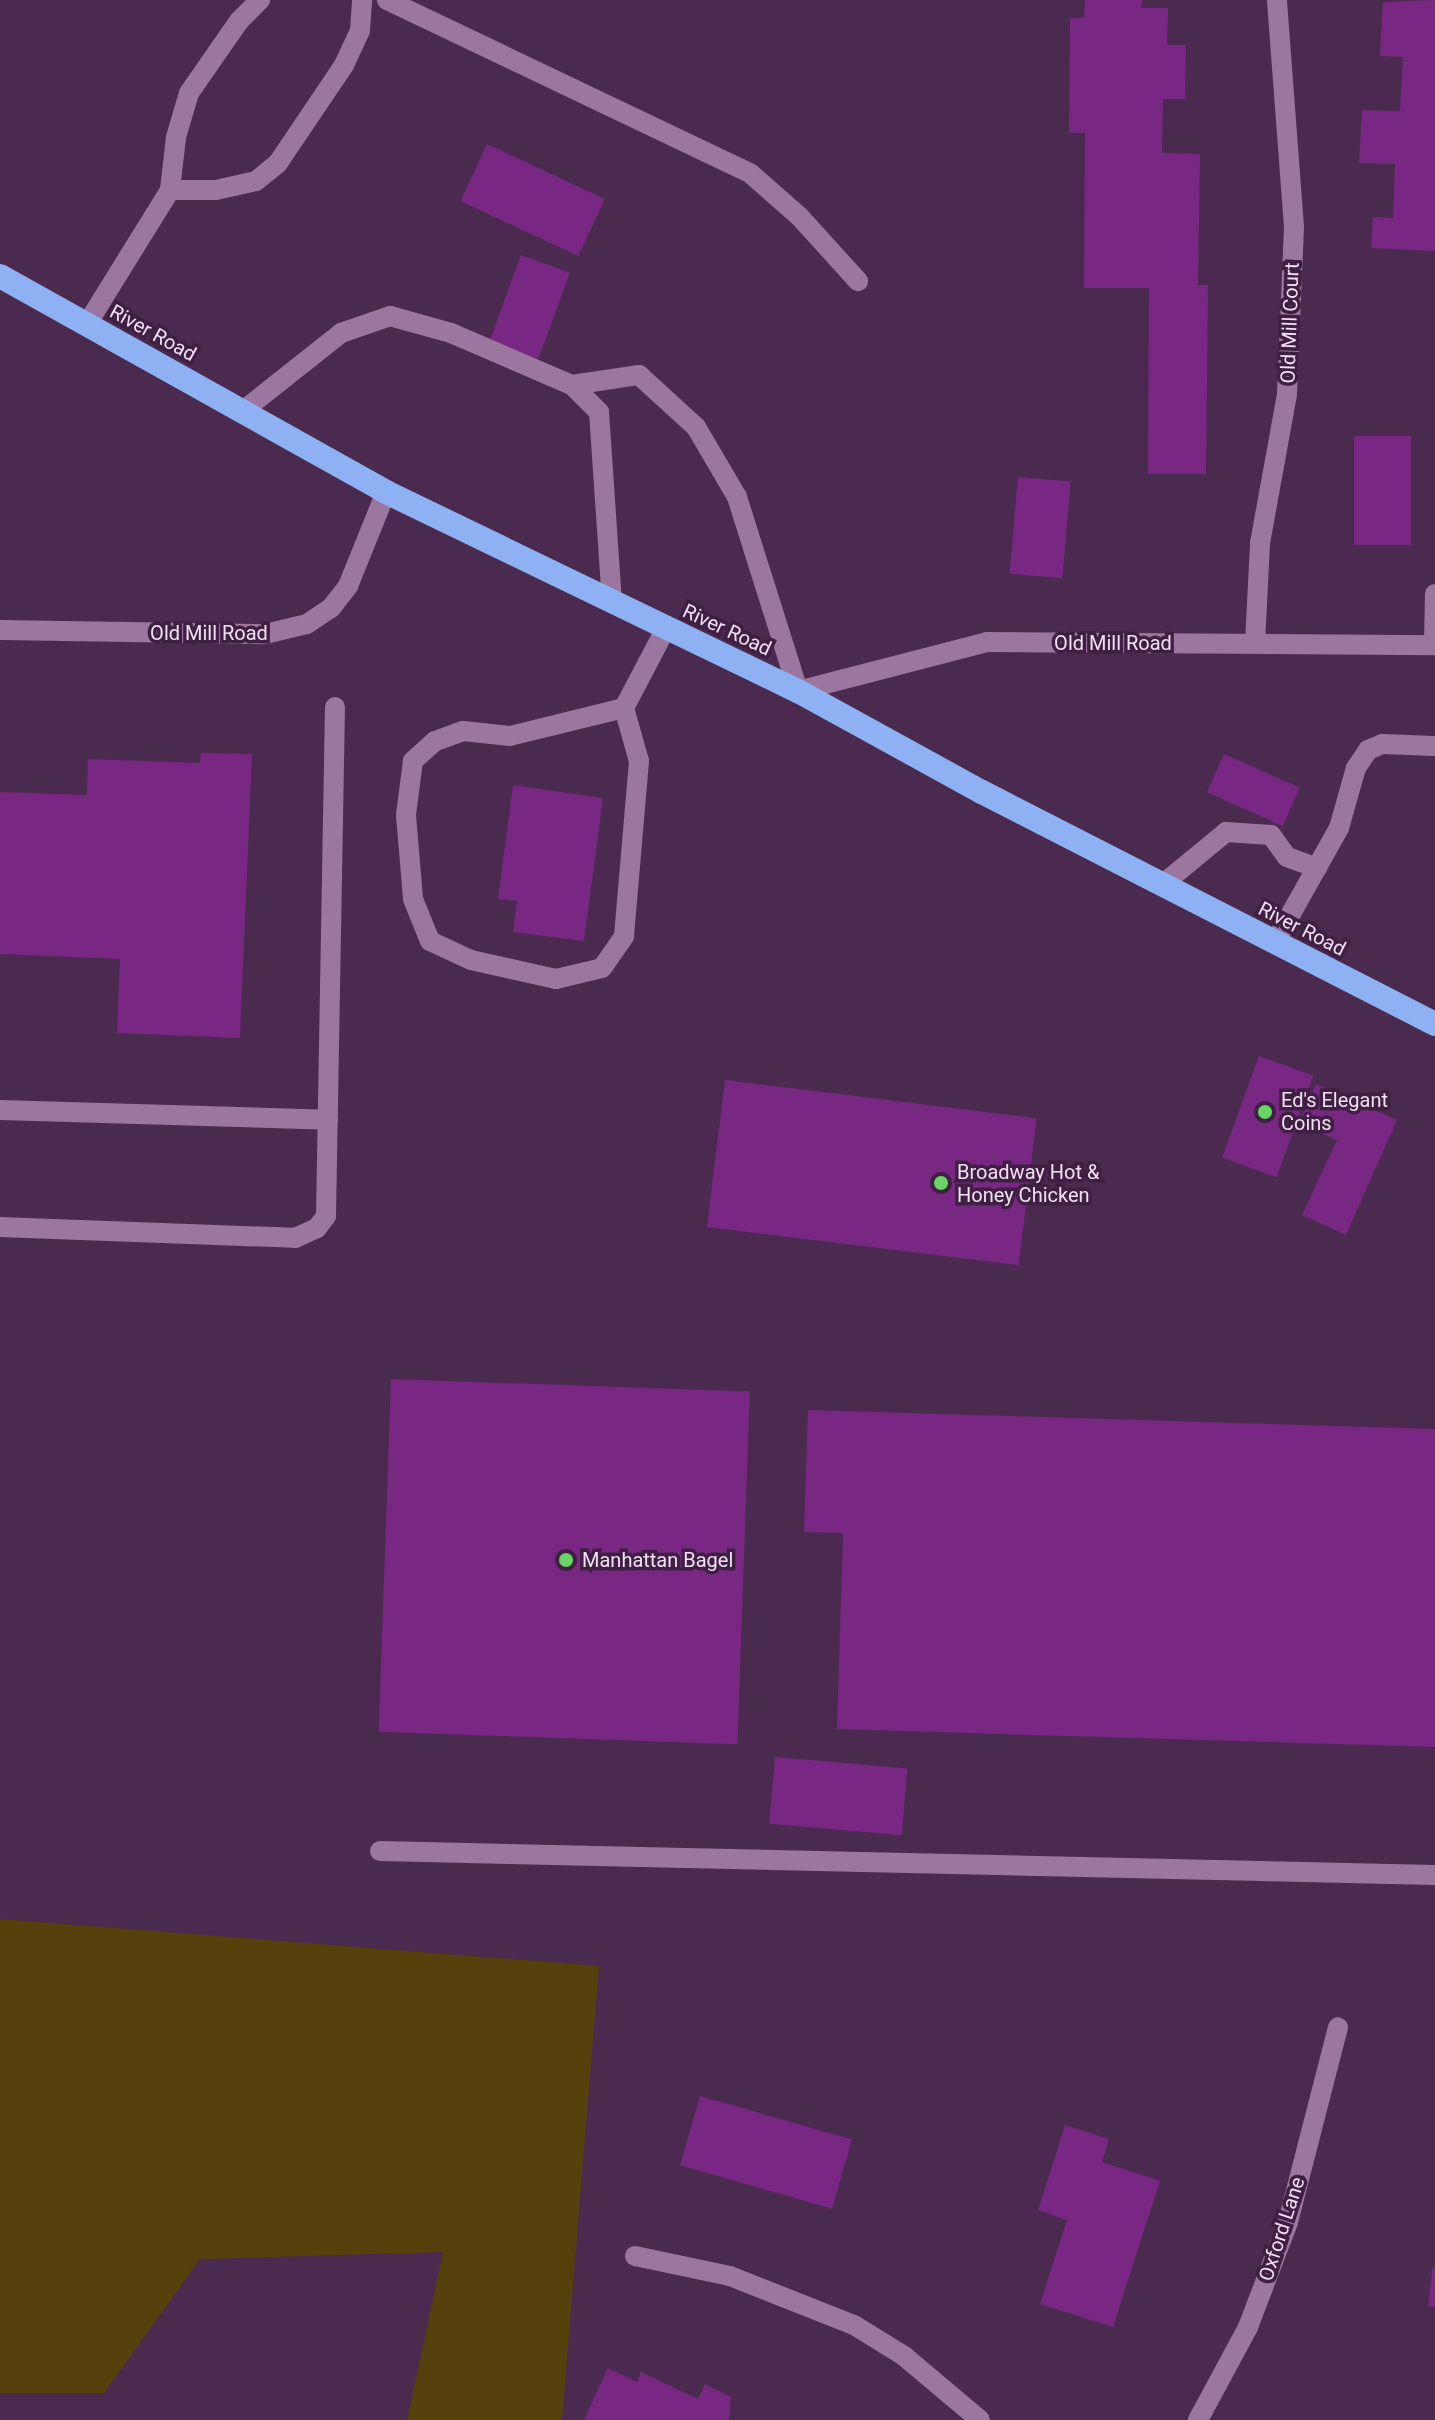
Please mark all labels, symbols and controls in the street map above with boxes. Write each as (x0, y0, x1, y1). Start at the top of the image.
street label: Old Mill Court (1276, 262, 1304, 384)
street label: River Road (106, 299, 200, 367)
street label: River Road (679, 599, 775, 661)
street label: Old Mill Road (150, 621, 268, 645)
street label: Old Mill Road (1054, 631, 1172, 655)
street label: River Road (1254, 897, 1350, 961)
place label: Ed's Elegant Coins (1281, 1088, 1388, 1135)
marker: Ed's Elegant Coins (1256, 1103, 1274, 1121)
place label: Broadway Hot & Honey Chicken (957, 1160, 1099, 1207)
marker: Broadway Hot & Honey Chicken (932, 1174, 950, 1192)
place label: Manhattan Bagel (582, 1548, 733, 1572)
marker: Manhattan Bagel (557, 1551, 575, 1569)
street label: Oxford Lane (1254, 2174, 1310, 2284)

